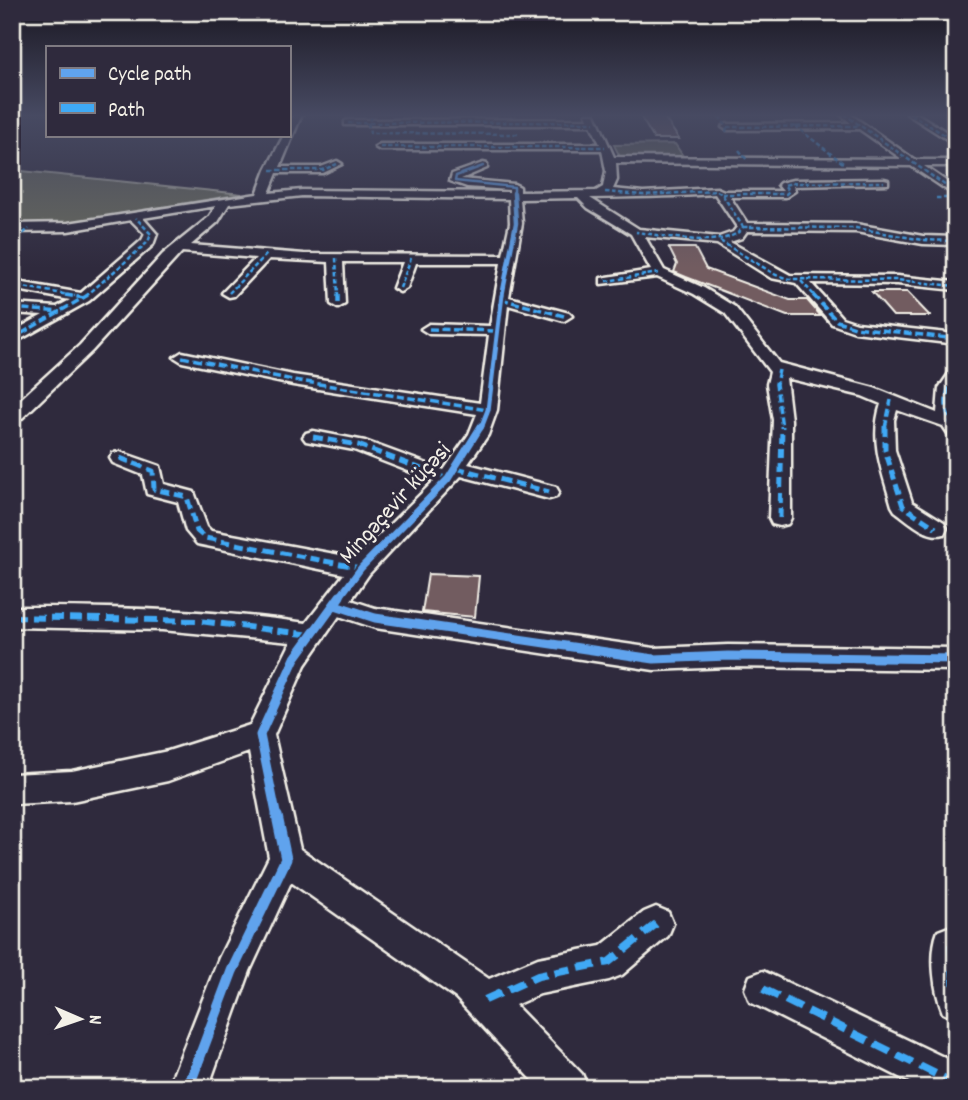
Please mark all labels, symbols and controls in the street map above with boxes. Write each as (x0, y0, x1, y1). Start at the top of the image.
legend (46, 46, 290, 136)
text: Cycle path (108, 61, 191, 91)
text: Path (108, 97, 145, 127)
street label: Mingəçevir küçəsi (332, 435, 460, 573)
north arrow (46, 984, 116, 1054)
text: N (80, 1014, 107, 1025)

